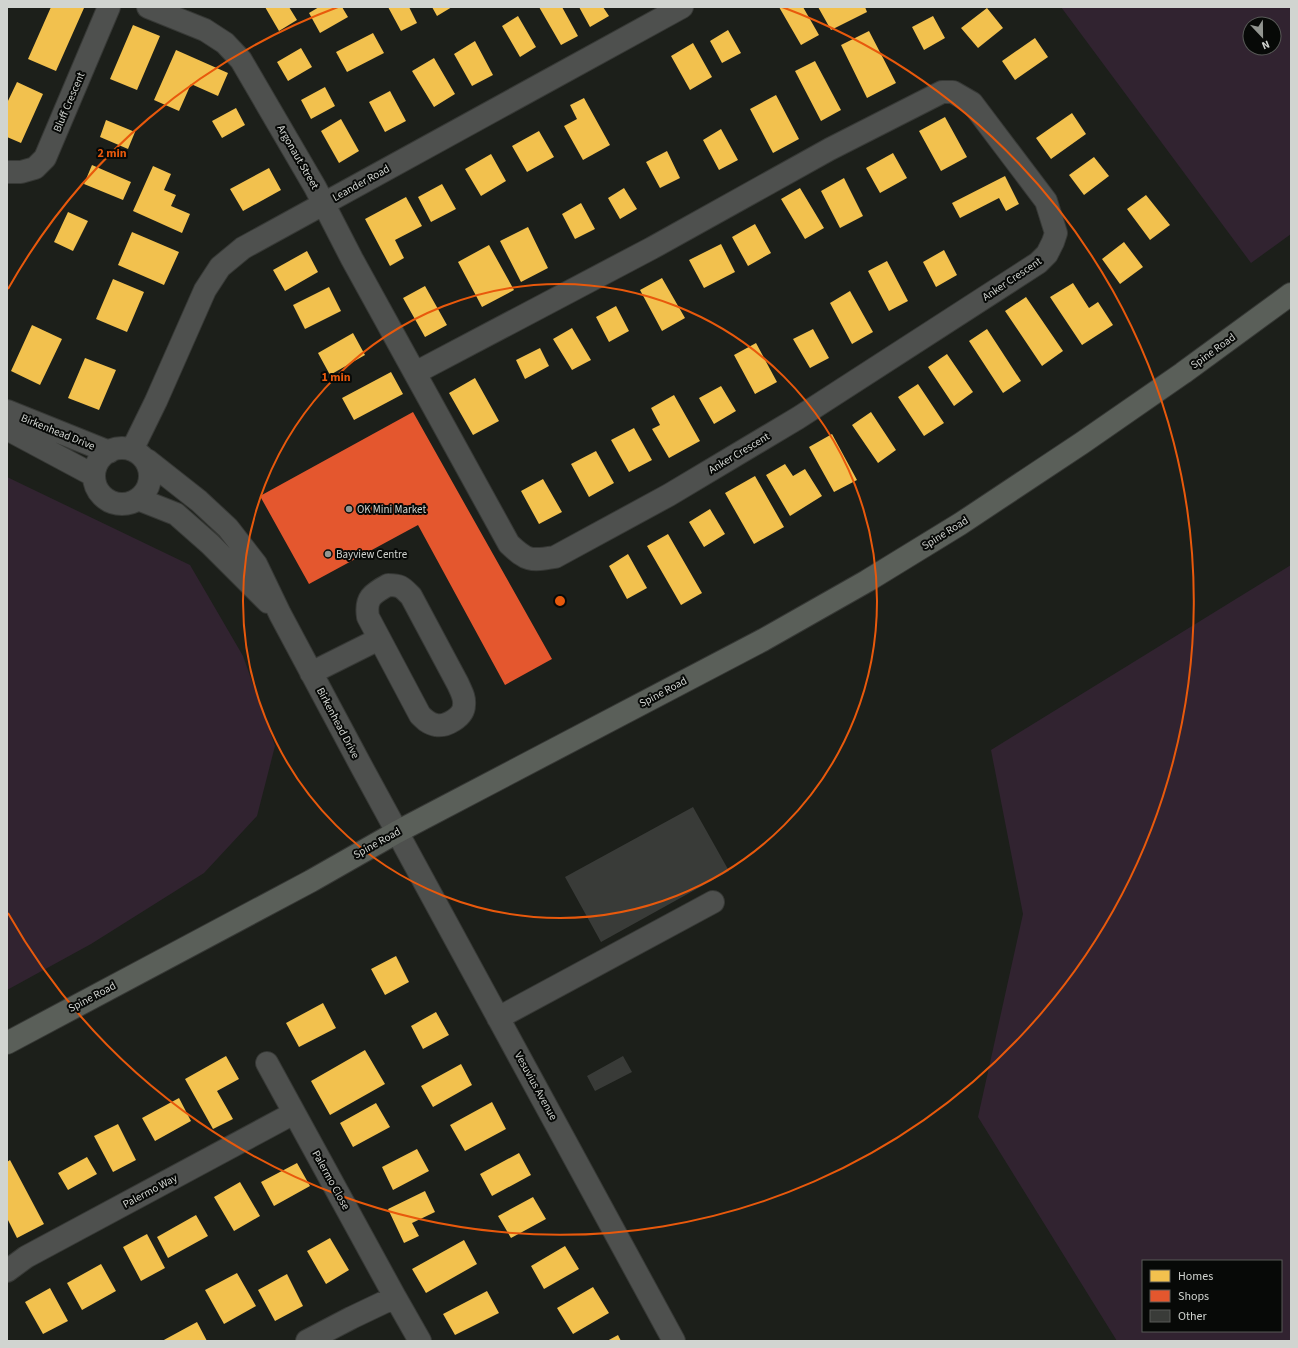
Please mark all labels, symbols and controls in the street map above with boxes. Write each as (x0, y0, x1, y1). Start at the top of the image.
north arrow (1242, 16, 1282, 56)
text: N (1259, 36, 1272, 53)
street label: Bluff Crescent (50, 69, 88, 134)
street label: Argonaut Street (273, 122, 323, 192)
text: 2 min (97, 145, 127, 162)
street label: Leander Road (330, 161, 392, 205)
street label: Anker Crescent (979, 253, 1045, 304)
street label: Spine Road (1188, 330, 1238, 372)
text: 1 min (321, 369, 351, 386)
street label: Birkenhead Drive (19, 410, 98, 454)
street label: Anker Crescent (706, 429, 773, 477)
place label: OK Mini Market (357, 502, 426, 517)
marker: OK Mini Market (344, 504, 354, 514)
street label: Spine Road (919, 513, 971, 553)
place label: Bayview Centre (336, 547, 408, 562)
marker: Bayview Centre (323, 549, 333, 559)
centre of rings (553, 594, 567, 608)
street label: Spine Road (637, 673, 689, 711)
street label: Birkenhead Drive (313, 685, 363, 762)
street label: Spine Road (351, 824, 403, 862)
street label: Spine Road (66, 978, 118, 1016)
street label: Vesuvius Avenue (511, 1049, 561, 1123)
street label: Palermo Close (309, 1148, 354, 1213)
street label: Palermo Way (120, 1170, 180, 1212)
legend (1142, 1260, 1282, 1332)
text: Homes (1178, 1268, 1213, 1285)
text: Shops (1178, 1288, 1209, 1305)
text: Other (1178, 1308, 1208, 1325)

